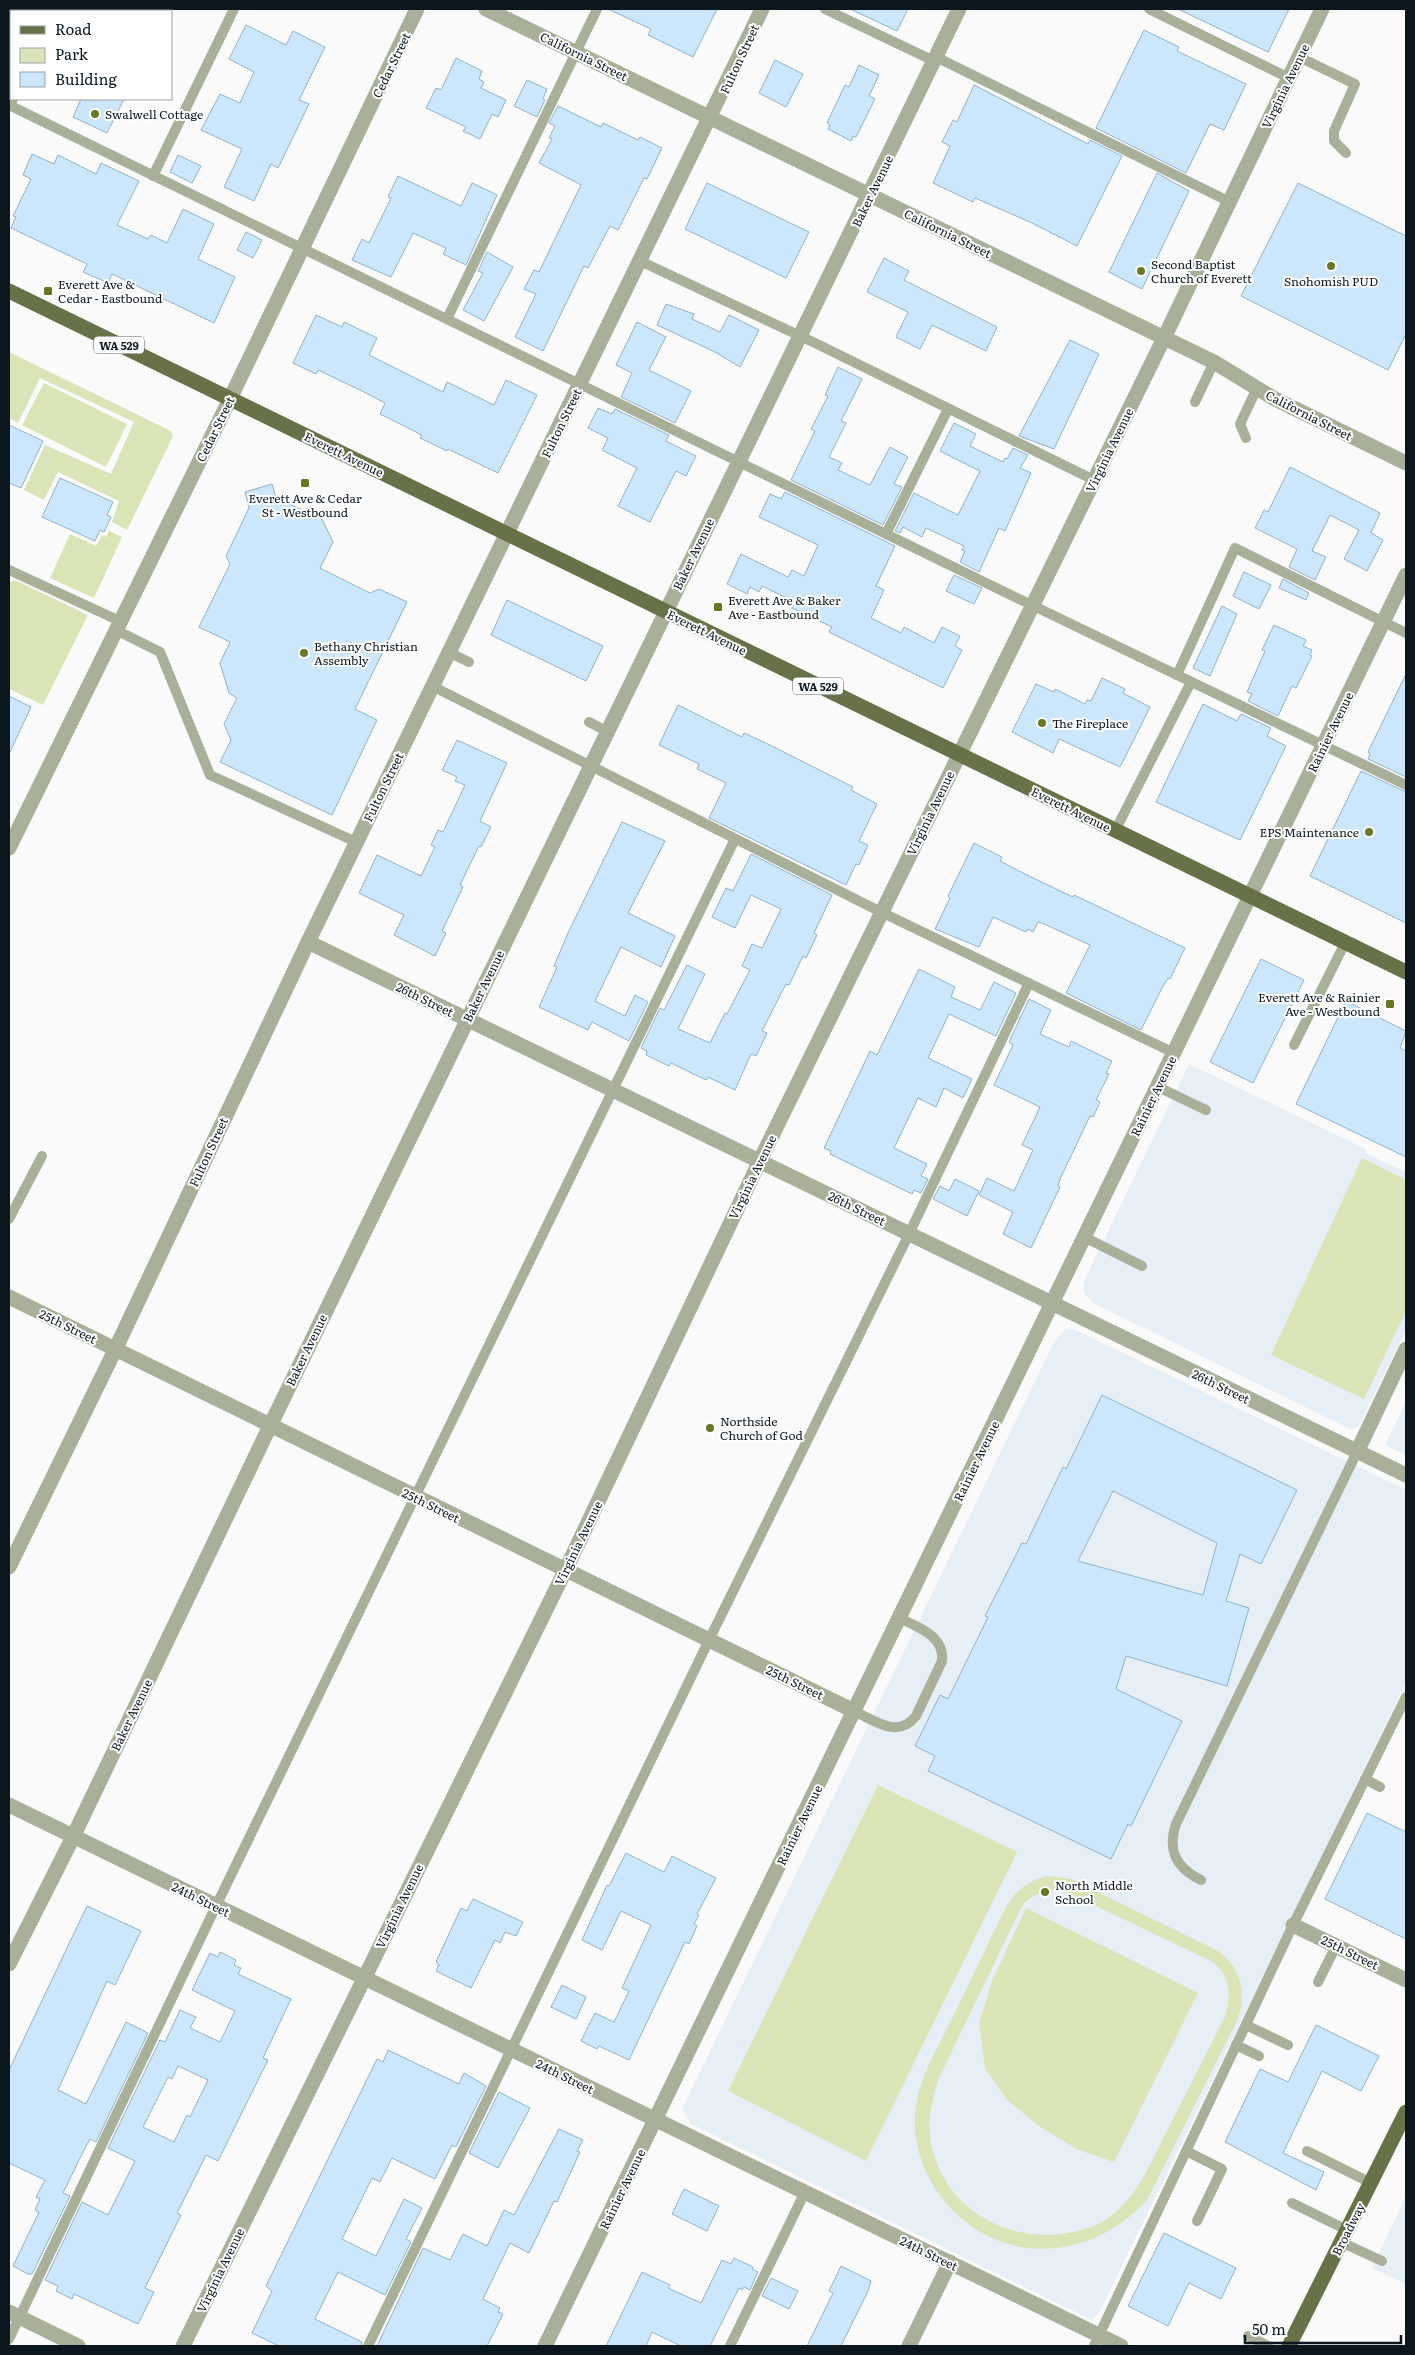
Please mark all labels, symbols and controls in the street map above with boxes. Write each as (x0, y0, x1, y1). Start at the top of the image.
legend (10, 10, 172, 100)
text: Road (55, 17, 91, 40)
street label: Fulton Street (715, 21, 763, 97)
street label: California Street (537, 27, 631, 85)
street label: Cedar Street (367, 29, 415, 101)
street label: Virginia Avenue (1257, 41, 1313, 131)
text: Park (55, 42, 89, 65)
text: Building (55, 67, 117, 90)
place label: Swalwell Cottage (105, 105, 203, 123)
marker: Swalwell Cottage (89, 108, 101, 120)
street label: Baker Avenue (847, 152, 897, 230)
street label: California Street (901, 204, 995, 262)
place label: Second Baptist Church of Everett (1151, 255, 1252, 287)
marker: Snohomish PUD (1325, 260, 1337, 272)
marker: Second Baptist Church of Everett (1135, 265, 1147, 277)
place label: Snohomish PUD (1284, 272, 1378, 290)
place label: Everett Ave & Cedar - Eastbound (58, 275, 163, 307)
marker: Everett Ave & Cedar - Eastbound (42, 285, 54, 297)
road number: WA 529 (94, 336, 144, 354)
street label: Fulton Street (536, 385, 586, 461)
street label: California Street (1263, 385, 1356, 445)
street label: Cedar Street (191, 393, 239, 465)
street label: Virginia Avenue (1081, 405, 1137, 495)
street label: Everett Avenue (301, 427, 387, 481)
marker: Everett Ave & Cedar St - Westbound (299, 477, 311, 489)
place label: Everett Ave & Cedar St - Westbound (248, 489, 362, 521)
street label: Baker Avenue (668, 515, 718, 593)
place label: Everett Ave & Baker Ave - Eastbound (728, 591, 841, 623)
marker: Everett Ave & Baker Ave - Eastbound (712, 601, 724, 613)
street label: Everett Avenue (664, 605, 750, 659)
place label: Bethany Christian Assembly (314, 637, 418, 669)
marker: Bethany Christian Assembly (298, 647, 310, 659)
road number: WA 529 (793, 678, 843, 694)
street label: Rainier Avenue (1303, 689, 1357, 775)
place label: The Fireplace (1052, 714, 1128, 732)
marker: The Fireplace (1036, 717, 1048, 729)
street label: Fulton Street (358, 749, 408, 825)
street label: Virginia Avenue (902, 768, 958, 858)
street label: Everett Avenue (1028, 782, 1114, 836)
place label: EPS Maintenance (1259, 823, 1359, 841)
marker: EPS Maintenance (1363, 826, 1375, 838)
street label: Baker Avenue (458, 947, 508, 1025)
street label: 26th Street (393, 977, 457, 1021)
place label: Everett Ave & Rainier Ave - Westbound (1258, 988, 1381, 1020)
marker: Everett Ave & Rainier Ave - Westbound (1384, 998, 1396, 1010)
street label: Rainier Avenue (1126, 1053, 1180, 1139)
street label: Fulton Street (184, 1114, 232, 1190)
street label: Virginia Avenue (724, 1132, 780, 1222)
street label: 26th Street (825, 1186, 889, 1230)
street label: 25th Street (36, 1304, 100, 1348)
street label: Baker Avenue (281, 1311, 331, 1389)
street label: 26th Street (1189, 1364, 1253, 1408)
place label: Northside Church of God (720, 1412, 803, 1444)
street label: Rainier Avenue (949, 1418, 1003, 1504)
marker: Northside Church of God (704, 1422, 716, 1434)
street label: 25th Street (399, 1483, 463, 1527)
street label: Virginia Avenue (550, 1498, 606, 1588)
street label: 25th Street (763, 1660, 827, 1704)
street label: Baker Avenue (106, 1676, 156, 1754)
street label: Rainier Avenue (772, 1782, 826, 1868)
street label: Virginia Avenue (371, 1861, 427, 1951)
place label: North Middle School (1055, 1876, 1133, 1908)
street label: 24th Street (169, 1877, 233, 1921)
marker: North Middle School (1039, 1886, 1051, 1898)
street label: 25th Street (1318, 1930, 1382, 1974)
street label: 24th Street (533, 2054, 597, 2098)
street label: Rainier Avenue (595, 2146, 649, 2232)
street label: Broadway (1327, 2199, 1369, 2258)
street label: Virginia Avenue (192, 2225, 248, 2315)
street label: 24th Street (897, 2231, 961, 2275)
scale bar (1245, 2312, 1401, 2344)
text: 50 m (1252, 2317, 1286, 2340)

